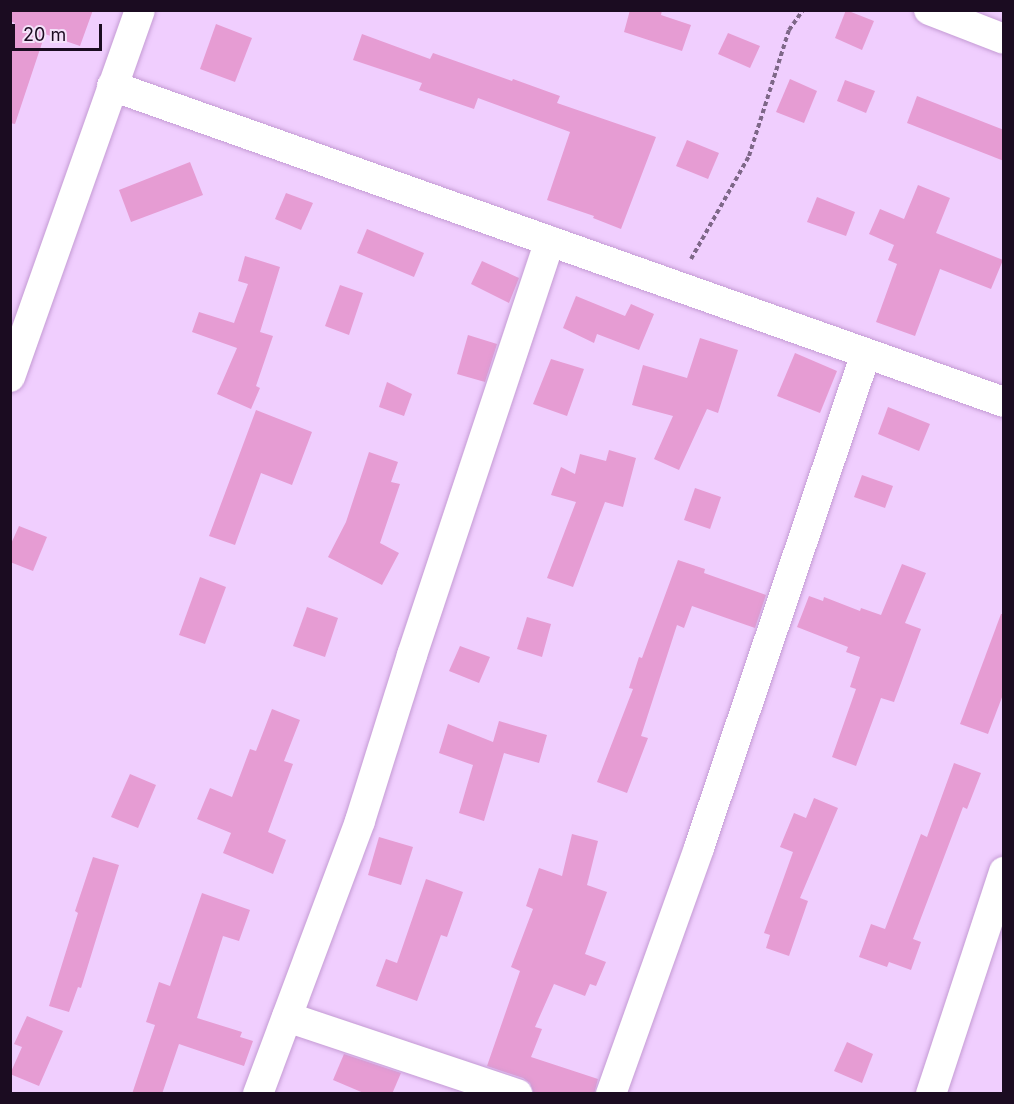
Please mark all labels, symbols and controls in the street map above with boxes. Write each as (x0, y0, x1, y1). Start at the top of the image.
scale bar (15, 12, 105, 50)
text: 20 m (23, 24, 66, 45)

